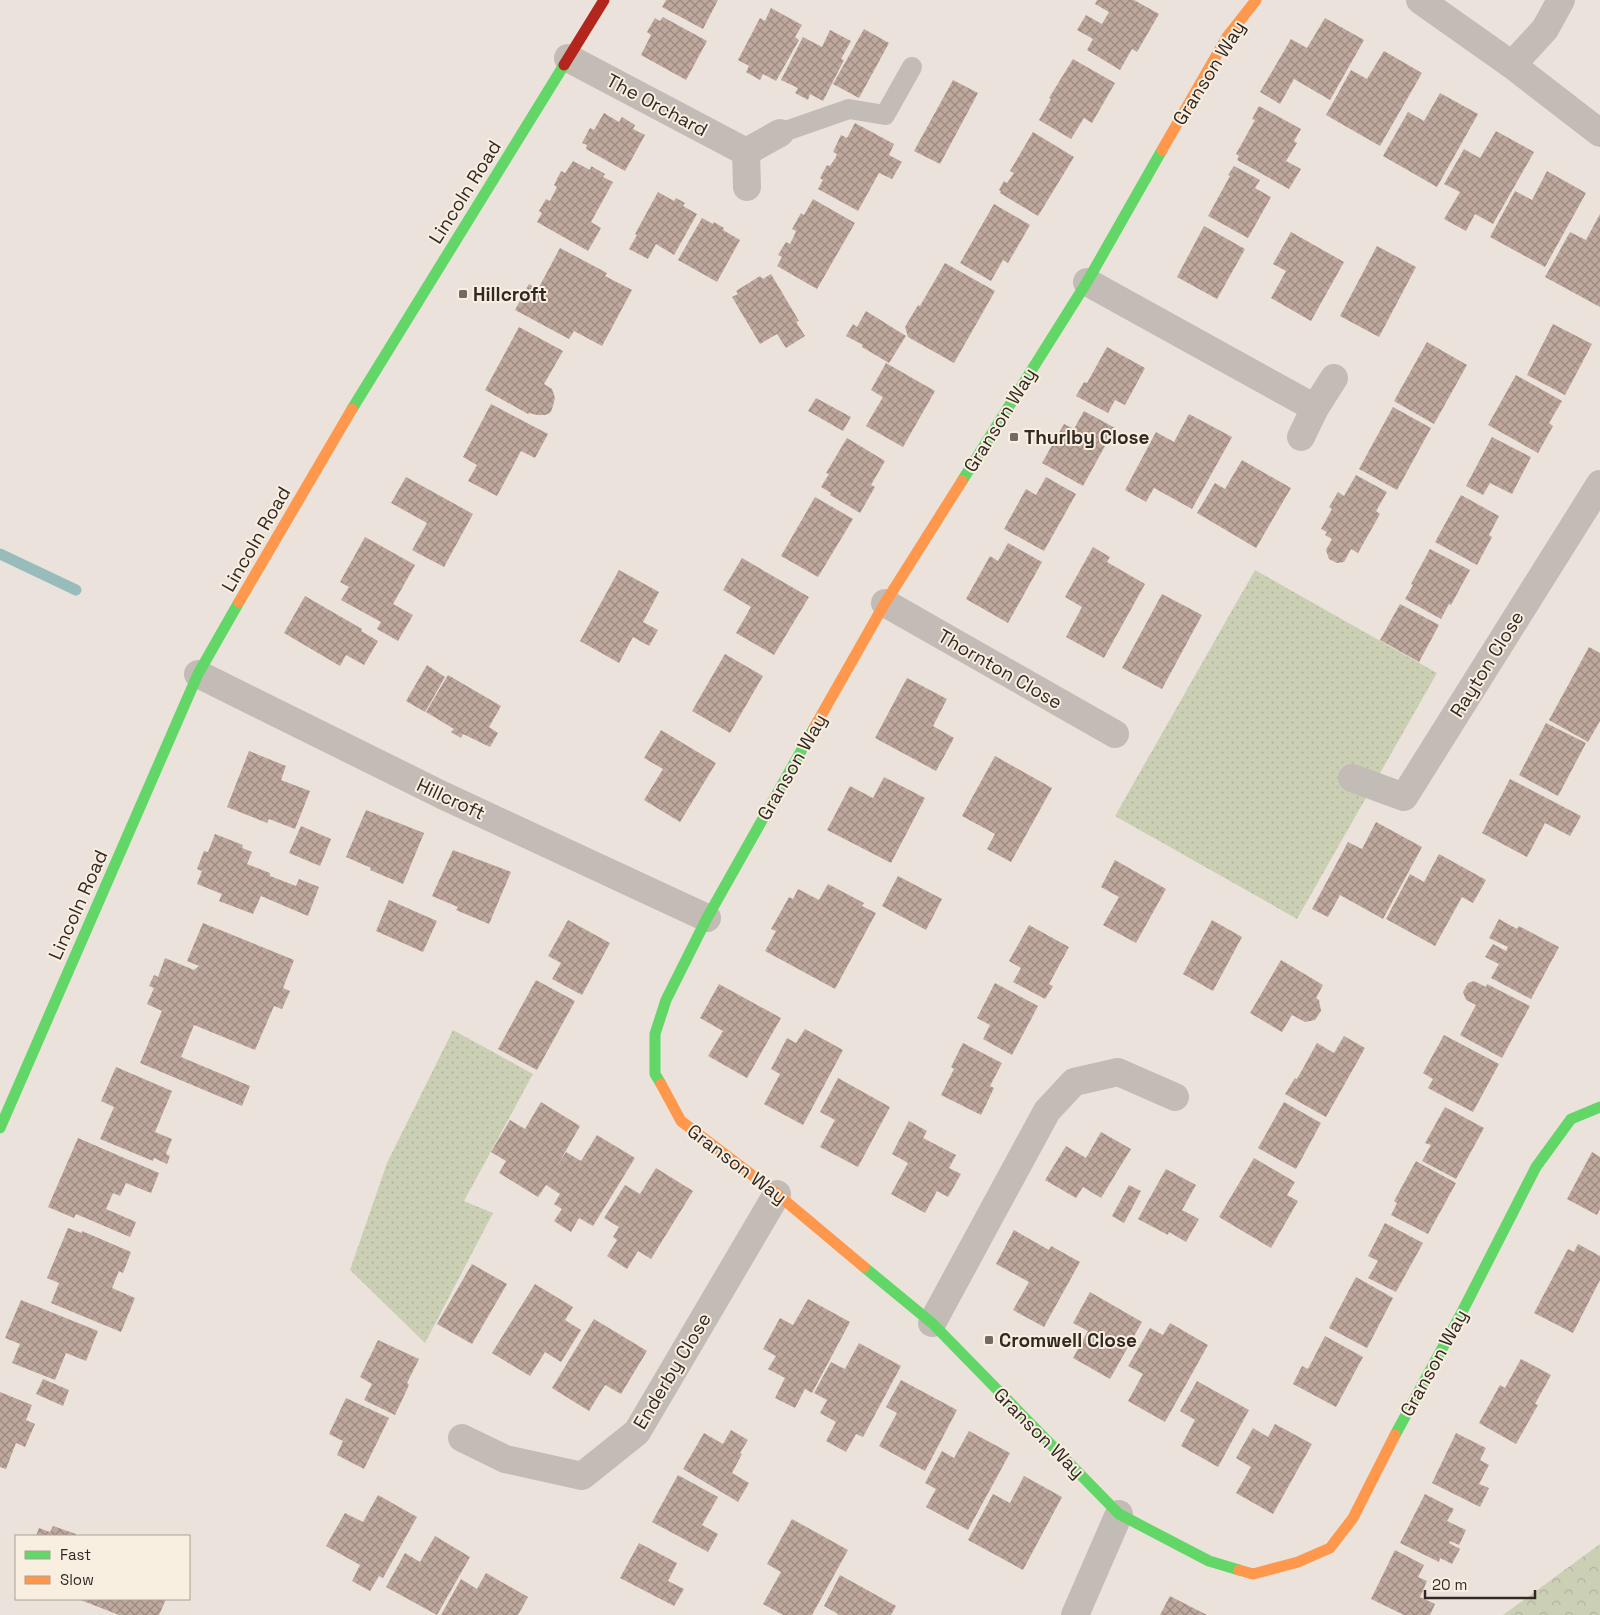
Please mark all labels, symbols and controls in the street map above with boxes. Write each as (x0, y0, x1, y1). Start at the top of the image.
street label: Granson Way (1167, 16, 1251, 130)
street label: The Orchard (602, 68, 712, 142)
street label: Lincoln Road (423, 136, 507, 248)
place label: Hillcroft (473, 282, 547, 307)
marker: Hillcroft (457, 288, 469, 300)
street label: Granson Way (958, 363, 1042, 477)
place label: Thurlby Close (1024, 425, 1150, 450)
marker: Thurlby Close (1008, 431, 1020, 443)
street label: Lincoln Road (216, 482, 296, 596)
street label: Rayton Close (1444, 606, 1530, 722)
street label: Thornton Close (933, 623, 1067, 715)
street label: Granson Way (751, 709, 833, 825)
street label: Hillcroft (413, 772, 489, 826)
street label: Lincoln Road (43, 846, 113, 964)
street label: Granson Way (682, 1118, 792, 1210)
street label: Granson Way (1394, 1305, 1474, 1421)
street label: Enderby Close (627, 1308, 717, 1434)
place label: Cromwell Close (999, 1328, 1137, 1353)
marker: Cromwell Close (983, 1334, 995, 1346)
street label: Granson Way (988, 1382, 1090, 1484)
legend (15, 1535, 190, 1600)
text: Fast (60, 1545, 91, 1564)
scale bar (1425, 1568, 1535, 1600)
text: Slow (60, 1570, 94, 1589)
text: 20 m (1432, 1575, 1467, 1594)

